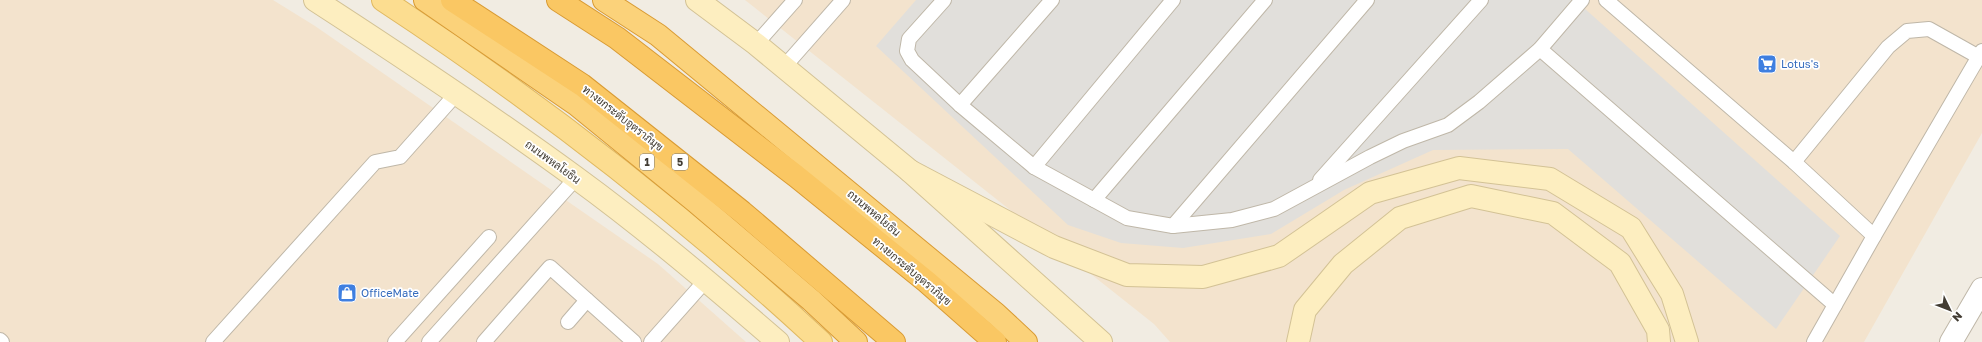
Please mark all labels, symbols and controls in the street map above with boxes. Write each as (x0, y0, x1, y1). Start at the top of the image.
supermarket icon: Lotus's (1756, 53, 1778, 75)
place label: Lotus's (1781, 57, 1819, 70)
street label: ทางยกระดับอุตราภิมุข (579, 82, 666, 156)
street label: ถนนพหลโยธิน (523, 136, 584, 186)
road number: 1 (640, 154, 654, 170)
road number: 5 (672, 154, 688, 170)
street label: ถนนพหลโยธิน (845, 186, 904, 239)
street label: ทางยกระดับอุตราภิมุข (868, 234, 954, 310)
shop icon: OfficeMate (336, 282, 358, 304)
place label: OfficeMate (361, 286, 419, 299)
north arrow (1930, 290, 1970, 330)
text: N (1950, 310, 1965, 325)

